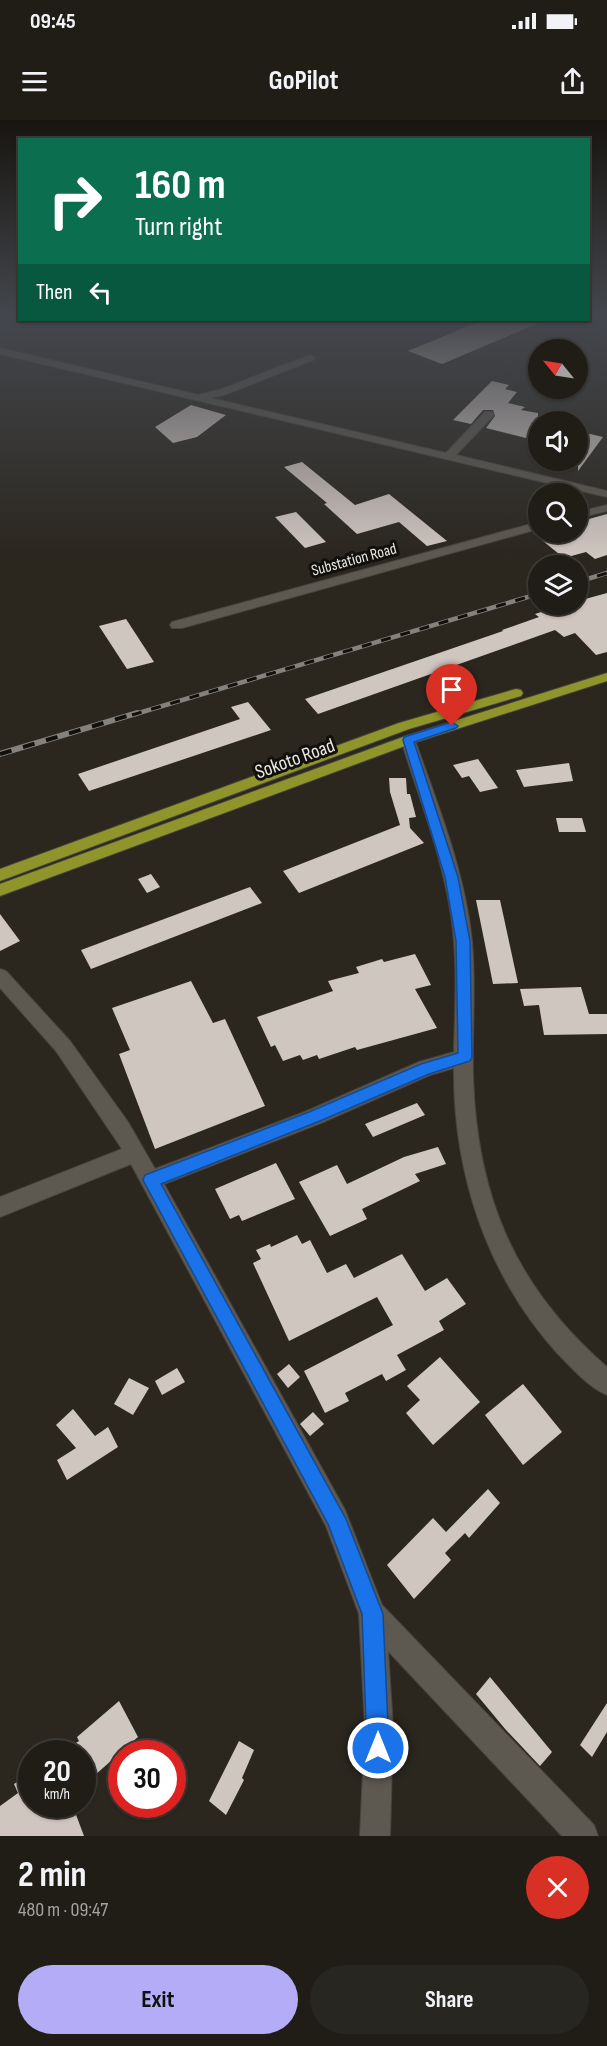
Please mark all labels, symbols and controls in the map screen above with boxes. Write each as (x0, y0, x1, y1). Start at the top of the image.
text: 09:45 (30, 8, 76, 35)
icon: menu (18, 65, 51, 98)
text: GoPilot (269, 65, 338, 97)
icon: share (556, 65, 589, 98)
text: 160 m (135, 160, 226, 211)
icon: right (36, 162, 114, 240)
text: Turn right (135, 211, 222, 243)
icon: left (84, 276, 117, 309)
text: Then (36, 279, 72, 306)
north arrow (528, 339, 588, 399)
map controls (528, 339, 588, 615)
button: sound (528, 411, 588, 471)
button: search (528, 483, 588, 543)
street label: Substation Road (309, 540, 399, 580)
button: layers (528, 555, 588, 615)
pin (426, 664, 477, 726)
icon: arrive (435, 673, 468, 706)
street label: Sokoto Road (252, 733, 338, 785)
position arrow (346, 1716, 410, 1780)
speed limit sign: 30 (108, 1740, 186, 1818)
text: 20 (43, 1754, 71, 1790)
text: km/h (44, 1785, 70, 1804)
text: 2 min (18, 1854, 87, 1897)
button: close (526, 1856, 589, 1919)
text: 480 m · 09:47 (18, 1898, 108, 1922)
button: Exit (18, 1965, 298, 2034)
button: Share (310, 1965, 589, 2034)

